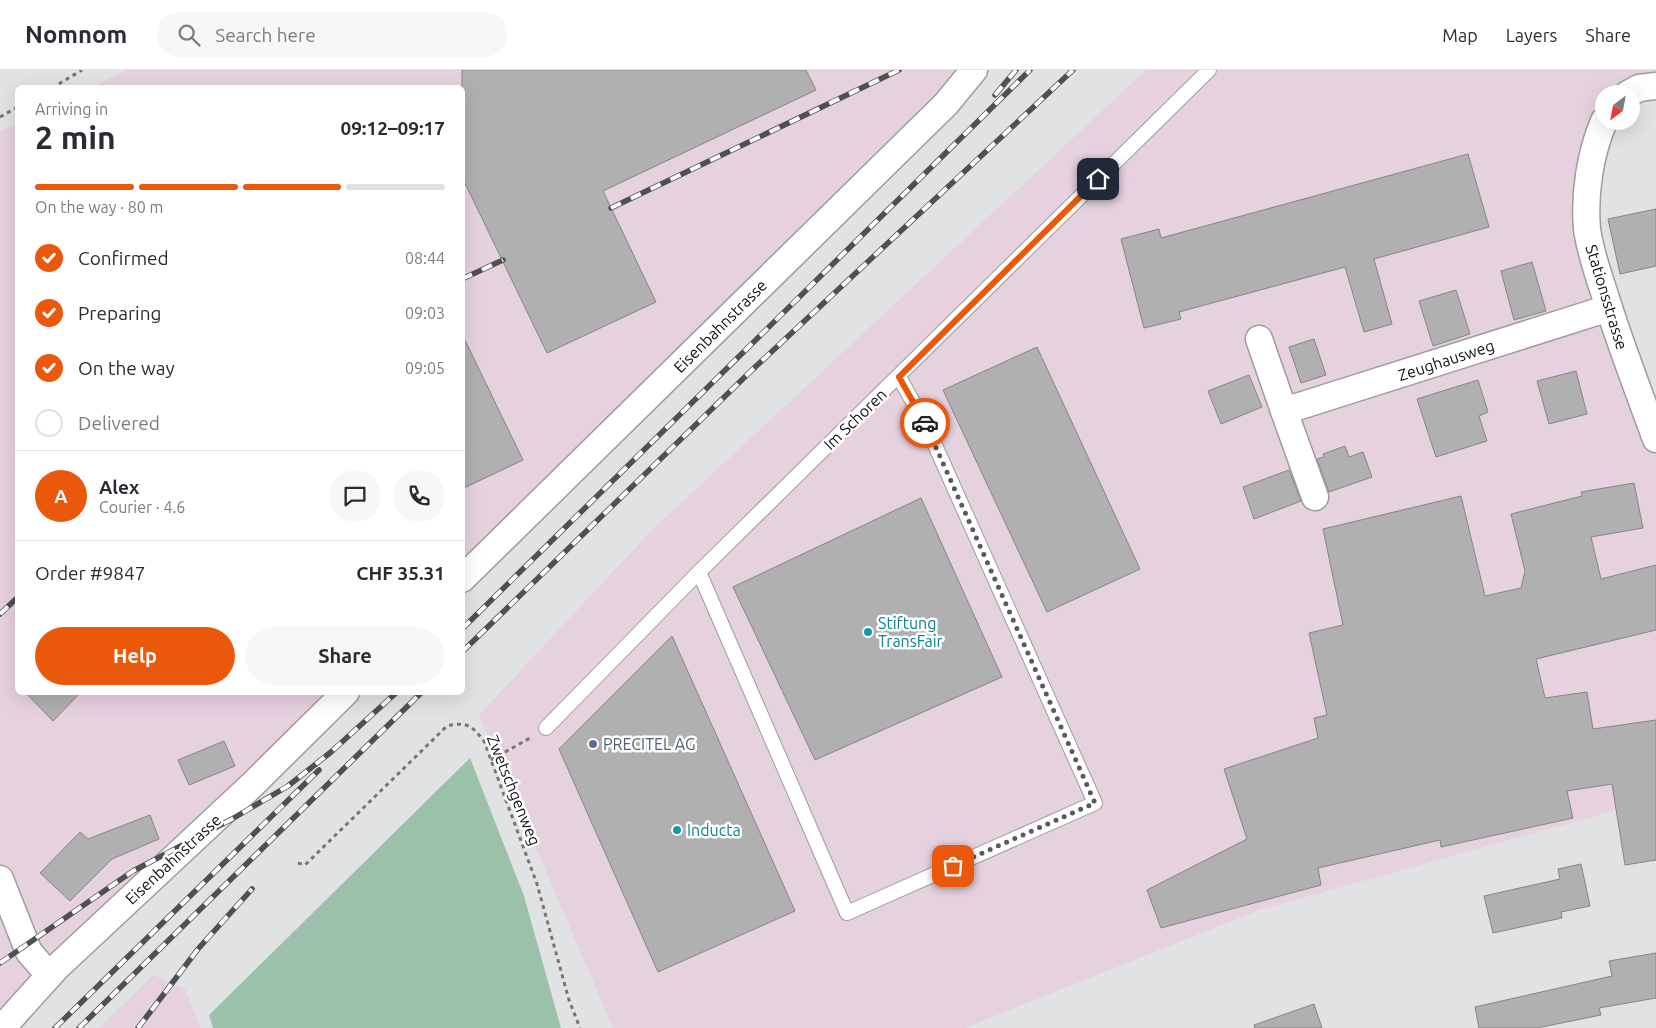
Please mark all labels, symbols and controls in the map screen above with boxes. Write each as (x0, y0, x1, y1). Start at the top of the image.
search box (157, 12, 507, 57)
text: Nomnom (25, 21, 127, 48)
icon: search (175, 21, 203, 49)
text: Search here (215, 24, 316, 46)
text: Map (1442, 25, 1478, 45)
text: Layers (1506, 25, 1557, 45)
text: Share (1585, 25, 1631, 45)
north arrow (1595, 85, 1640, 130)
map controls (1595, 85, 1640, 130)
text: Arriving in (35, 100, 108, 118)
text: 09:12–09:17 (340, 117, 445, 139)
text: 2 min (35, 119, 116, 155)
pin (1077, 158, 1119, 200)
icon: home (1084, 165, 1112, 193)
text: On the way · 80 m (35, 198, 163, 216)
street label: Stationsstrasse (1583, 242, 1631, 352)
icon: check (35, 244, 63, 272)
text: Confirmed (78, 247, 169, 269)
text: 08:44 (405, 249, 445, 267)
street label: Eisenbahnstrasse (670, 276, 770, 376)
icon: check (35, 299, 63, 327)
text: Preparing (78, 302, 162, 324)
text: 09:03 (405, 304, 445, 322)
street label: Zeughausweg (1396, 336, 1496, 384)
icon: check (35, 354, 63, 382)
text: On the way (78, 357, 175, 379)
text: 09:05 (405, 359, 445, 377)
street label: Im Schoren (820, 385, 890, 453)
courier (900, 398, 950, 448)
icon: car (911, 409, 939, 437)
text: Delivered (78, 412, 160, 434)
button: chat (329, 470, 381, 522)
button: phone (393, 470, 445, 522)
text: Alex (99, 476, 139, 498)
text: A (54, 485, 68, 507)
text: Courier · 4.6 (99, 498, 185, 516)
text: Order #9847 (35, 562, 145, 584)
text: CHF 35.31 (356, 562, 445, 584)
place label: Stiftung TransFair (878, 614, 943, 650)
marker: Stiftung TransFair (862, 626, 874, 638)
button: Help (35, 627, 235, 685)
button: Share (245, 627, 445, 685)
street label: Zwetschgenweg (484, 732, 544, 848)
place label: PRECITEL AG (603, 735, 696, 753)
marker: PRECITEL AG (587, 738, 599, 750)
street label: Eisenbahnstrasse (122, 810, 224, 908)
place label: Inducta (687, 821, 741, 839)
marker: Inducta (671, 824, 683, 836)
pin (932, 845, 974, 887)
icon: bag (939, 852, 967, 880)

